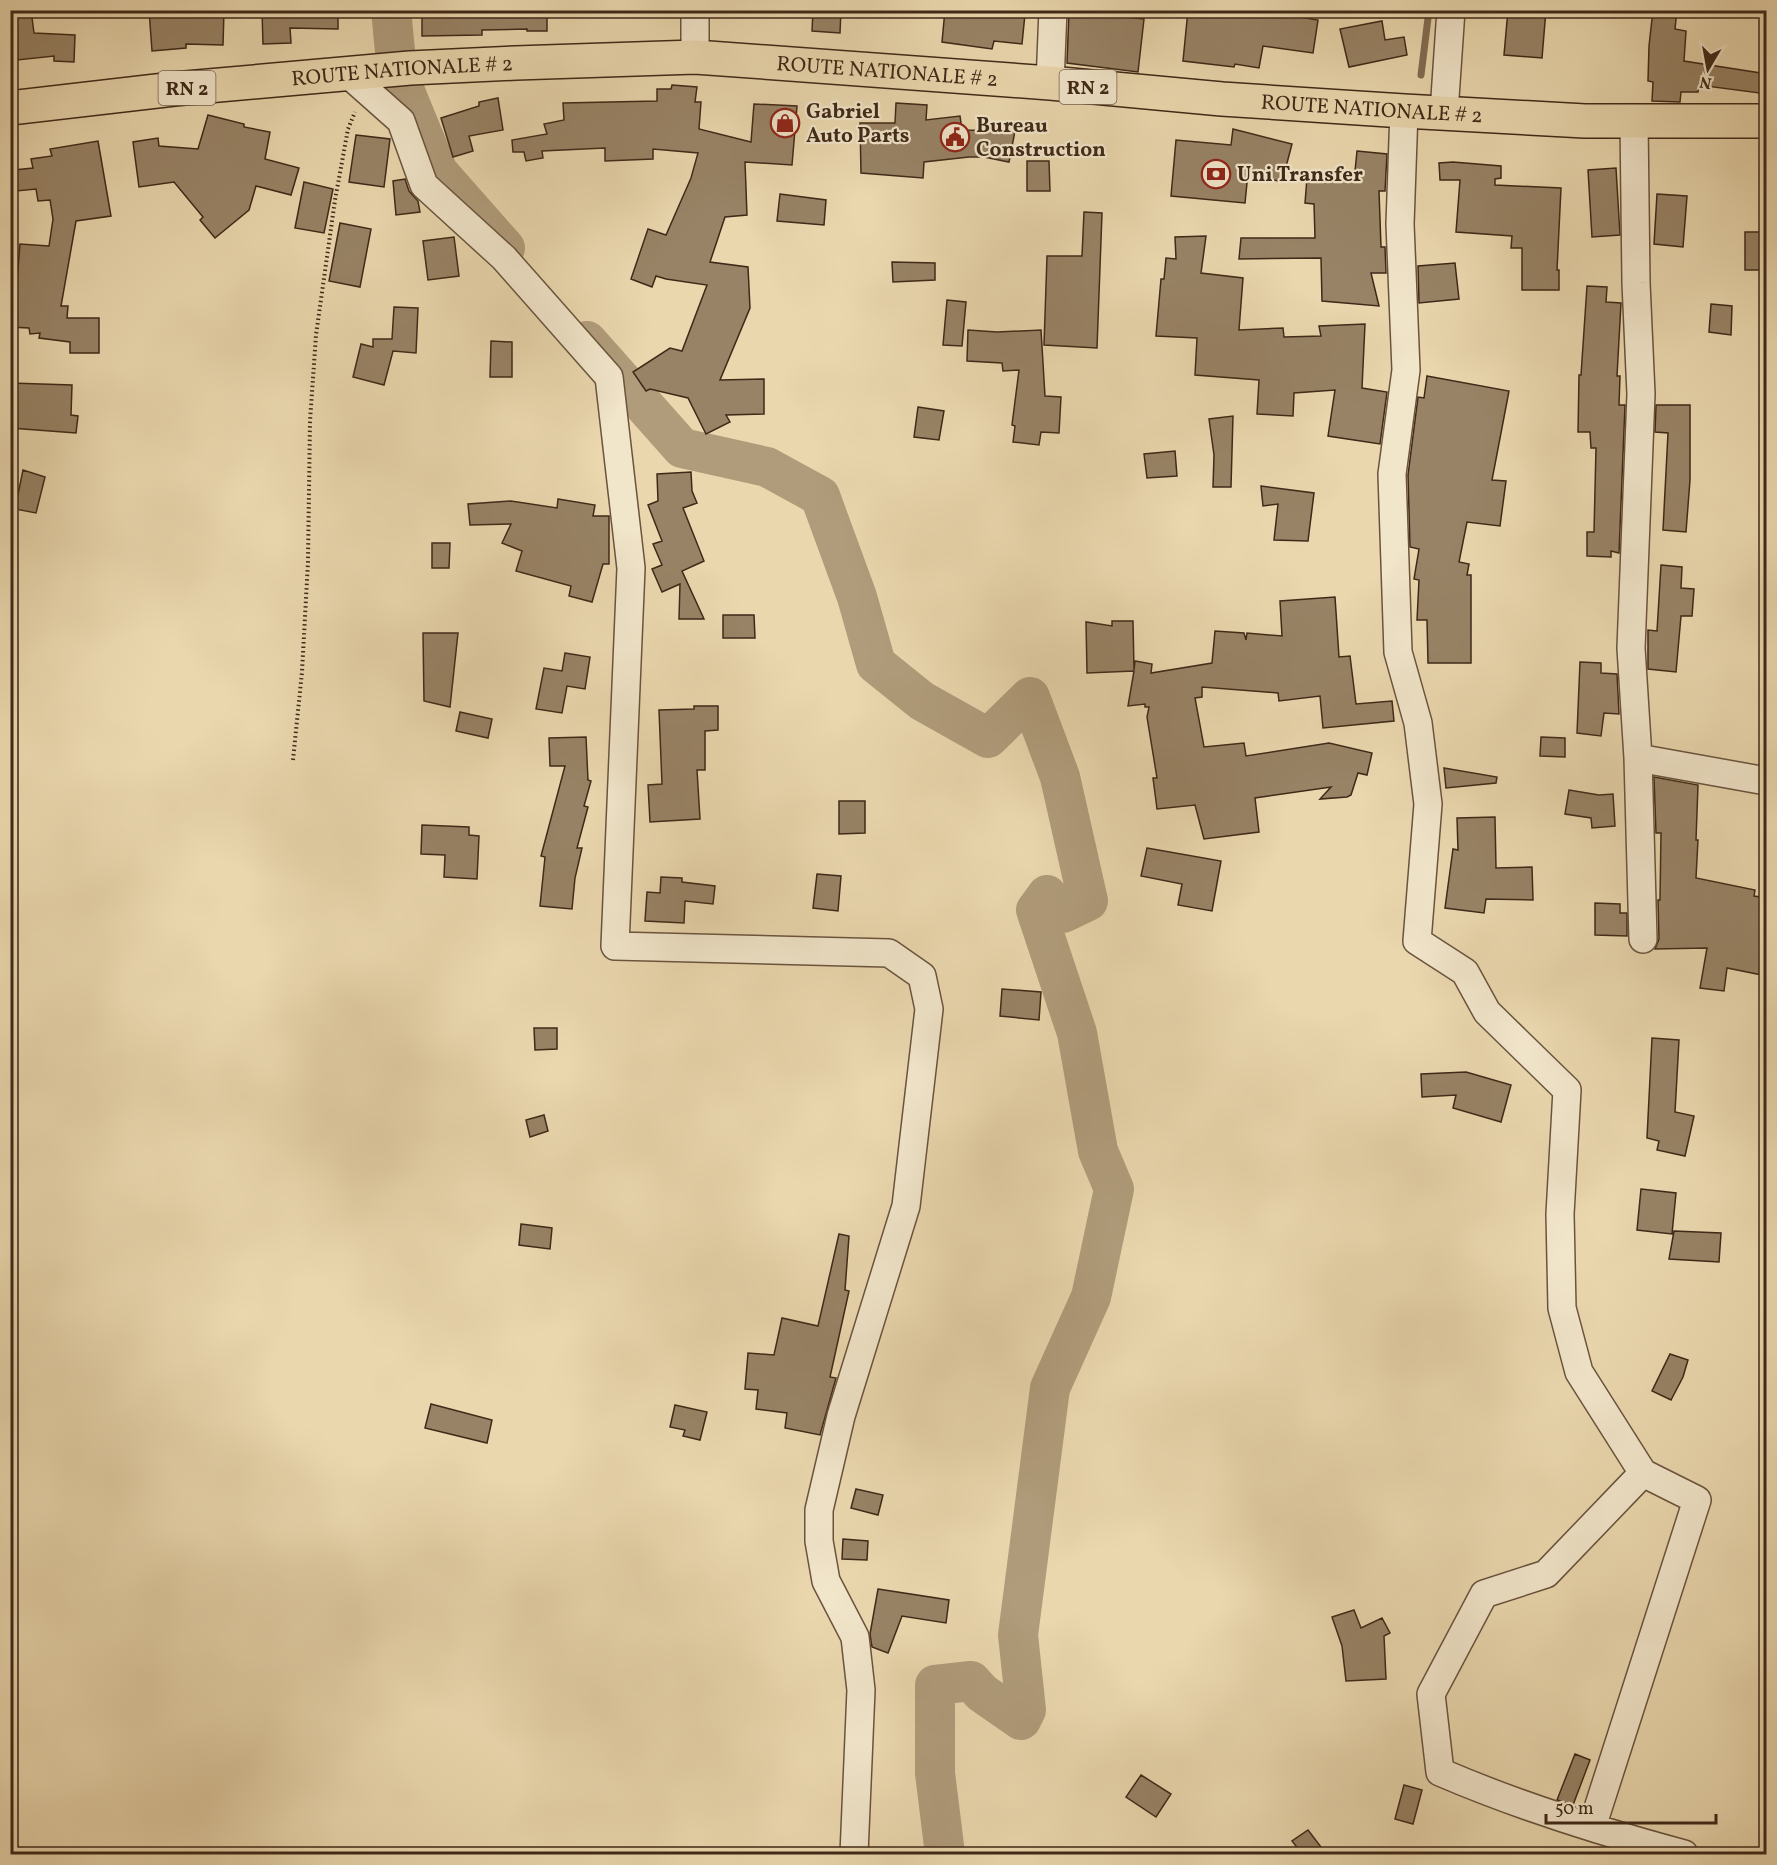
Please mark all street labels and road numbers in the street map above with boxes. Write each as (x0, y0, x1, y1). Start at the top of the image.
street label: ROUTE NATIONALE # 2 (290, 50, 514, 94)
street label: ROUTE NATIONALE # 2 (775, 50, 999, 95)
road number: RN 2 (1060, 70, 1116, 104)
road number: RN 2 (158, 71, 216, 105)
street label: ROUTE NATIONALE # 2 (1260, 89, 1483, 131)

